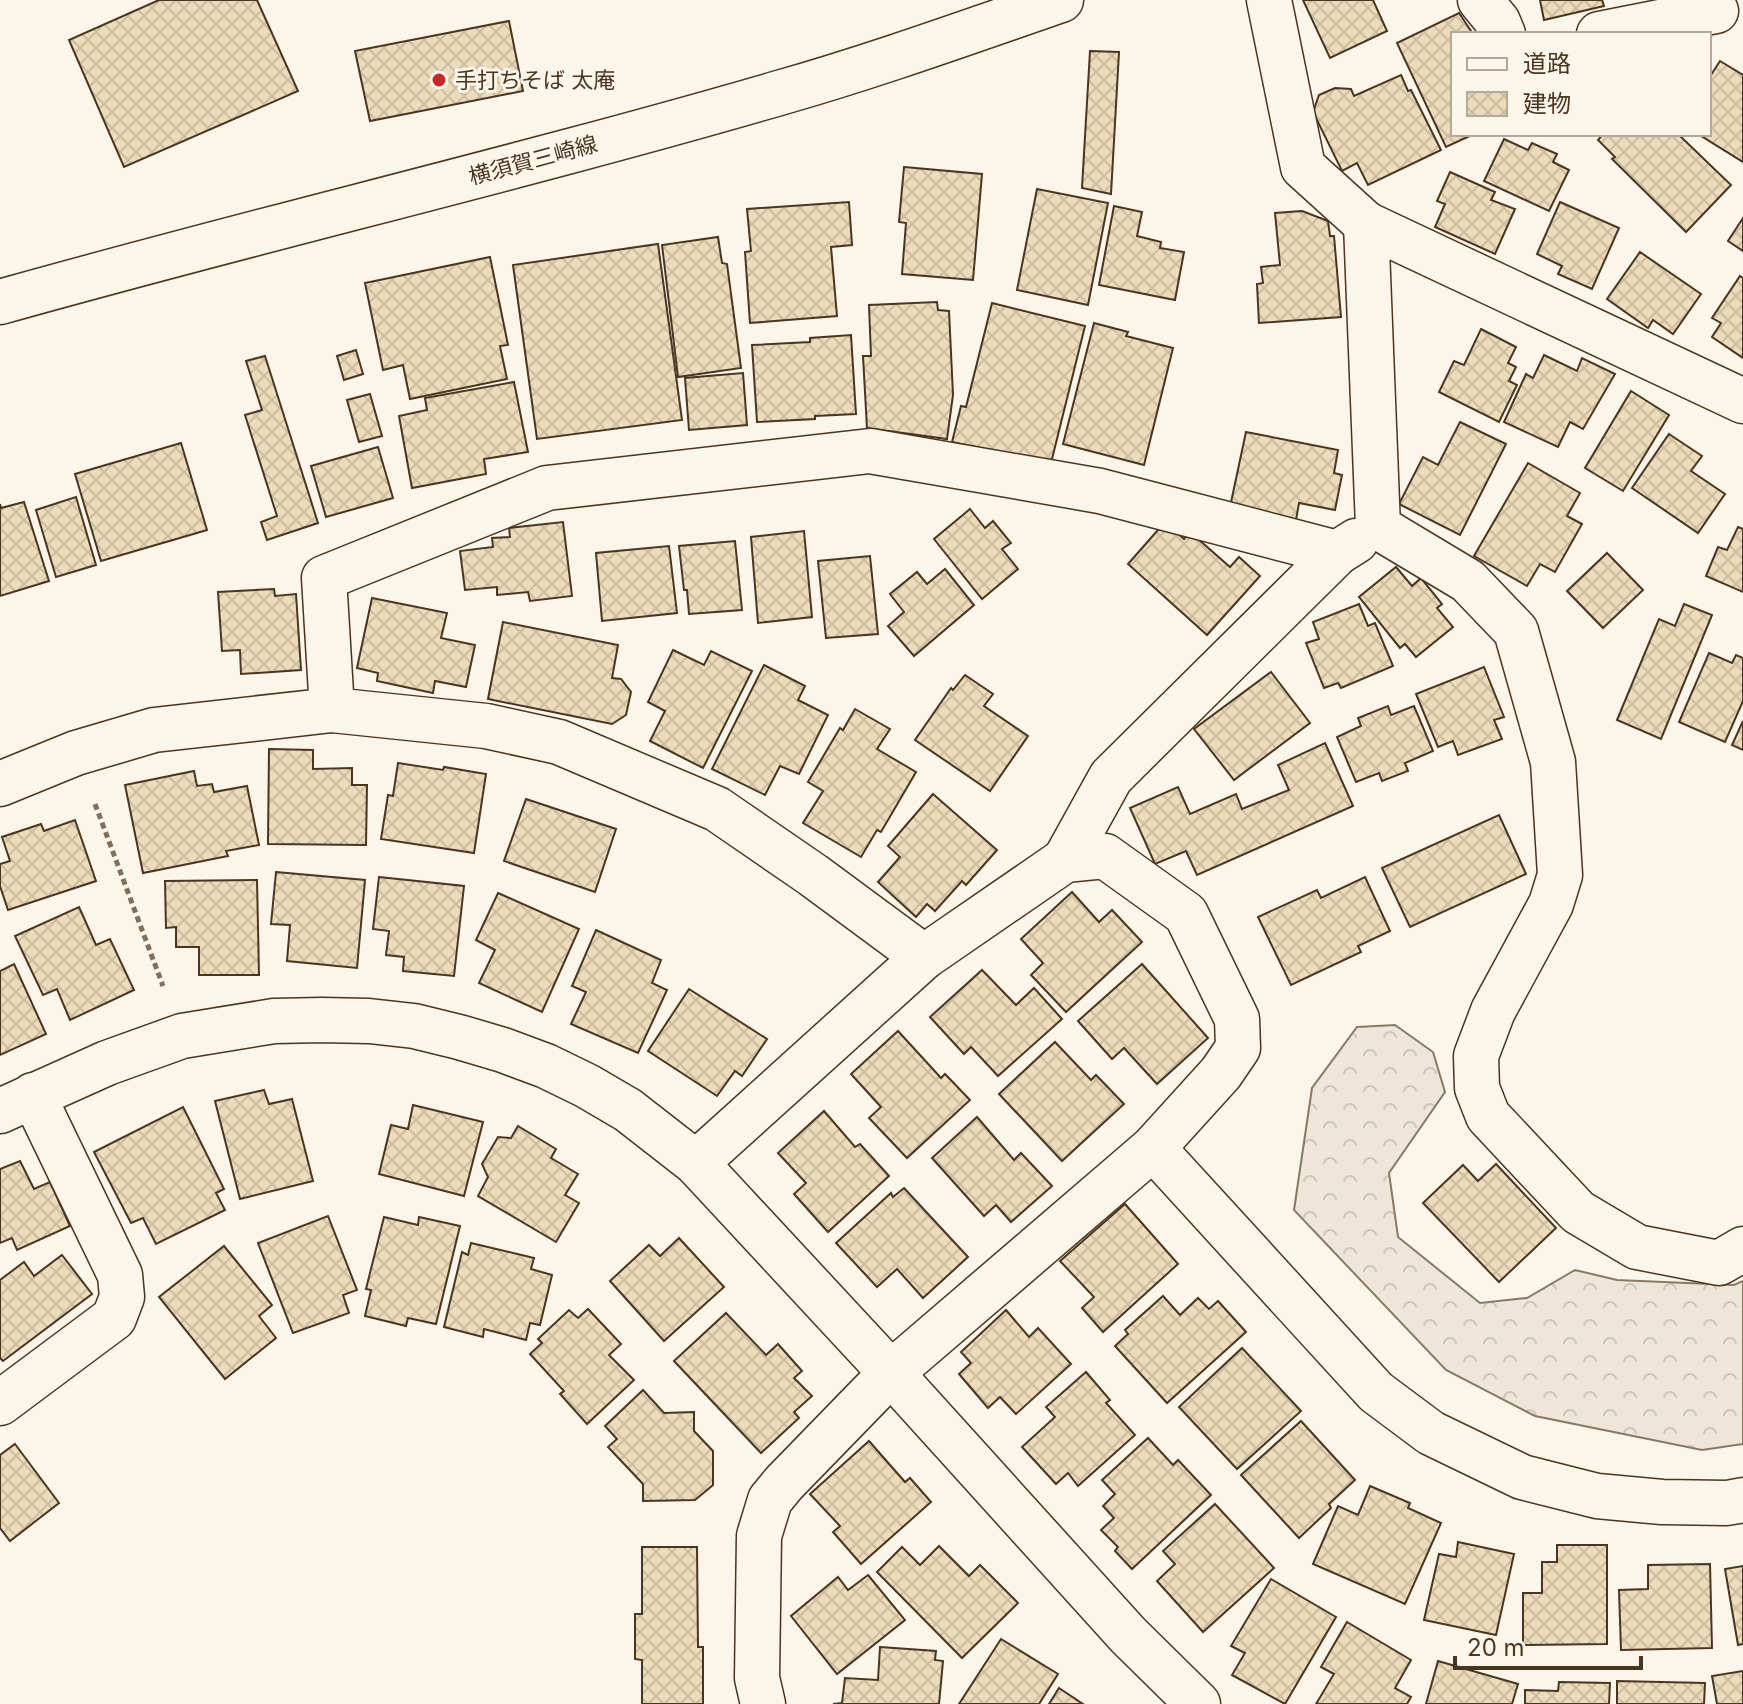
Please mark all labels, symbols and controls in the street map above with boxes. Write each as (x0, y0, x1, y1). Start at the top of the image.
legend (1451, 32, 1711, 136)
text: 道路 (1523, 49, 1571, 78)
place label: 手打ちそば 太庵 (455, 67, 615, 93)
marker: 手打ちそば 太庵 (430, 71, 448, 89)
text: 建物 (1523, 89, 1571, 118)
street label: 横須賀三崎線 (466, 130, 600, 190)
scale bar (1455, 1620, 1641, 1670)
text: 20 m (1467, 1633, 1525, 1662)

